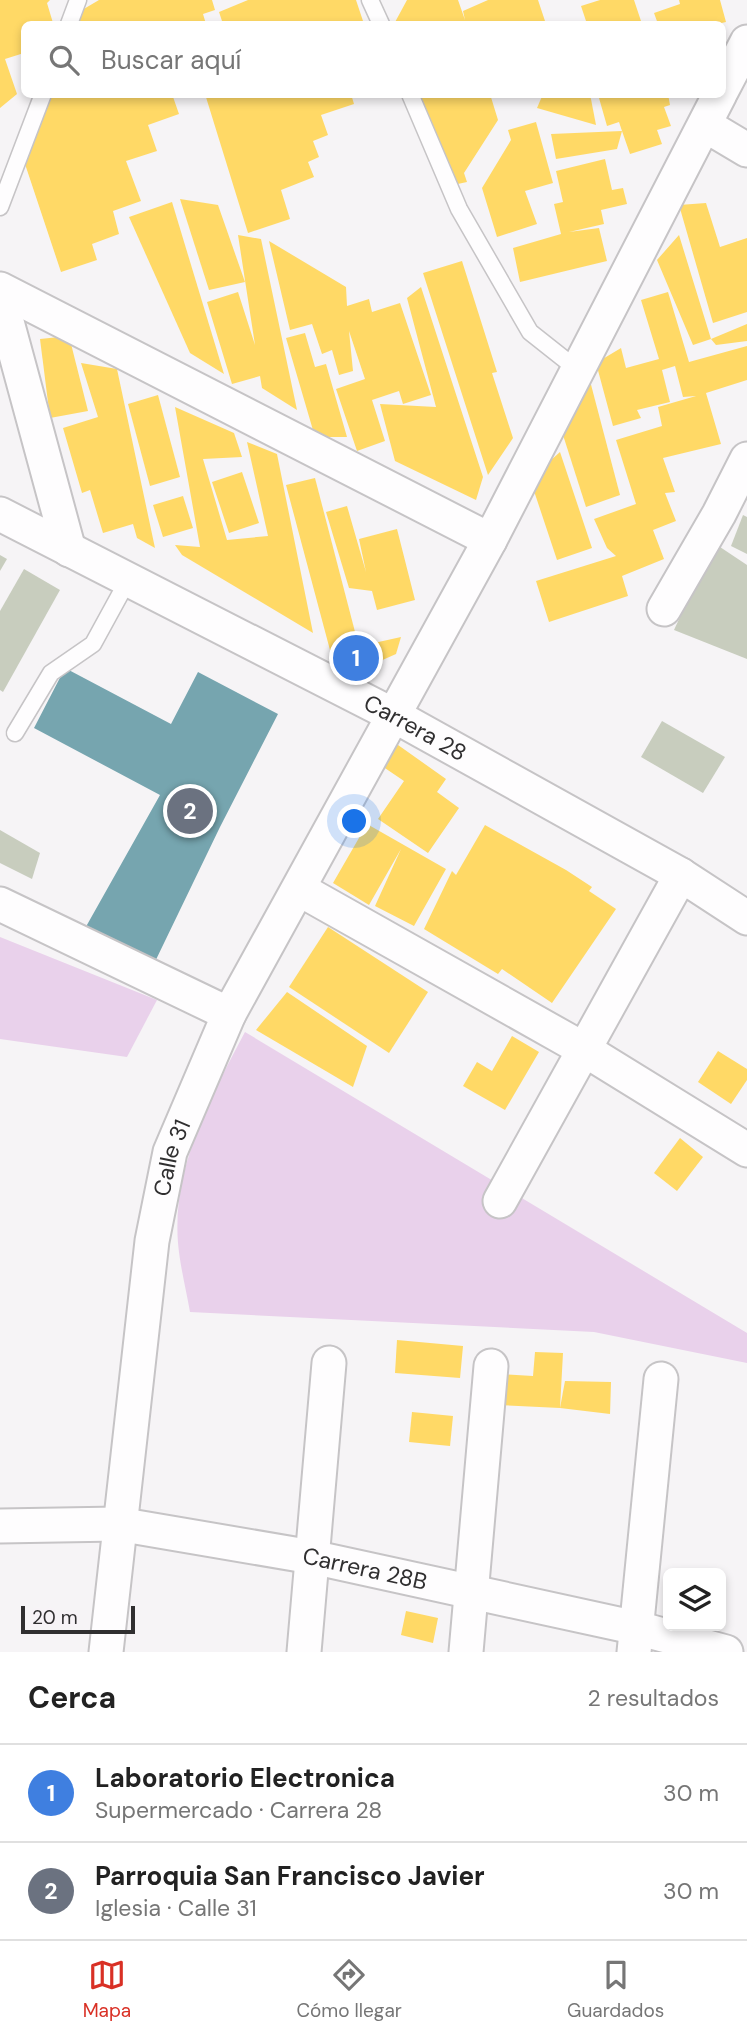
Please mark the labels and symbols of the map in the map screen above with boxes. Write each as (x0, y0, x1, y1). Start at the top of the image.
pin: 1 (333, 632, 379, 684)
street label: Carrera 28 (359, 688, 472, 768)
pin: 2 (167, 785, 213, 837)
your location (337, 804, 371, 838)
street label: Calle 31 (146, 1115, 197, 1199)
street label: Carrera 28B (301, 1541, 430, 1597)
scale bar (21, 1603, 135, 1635)

